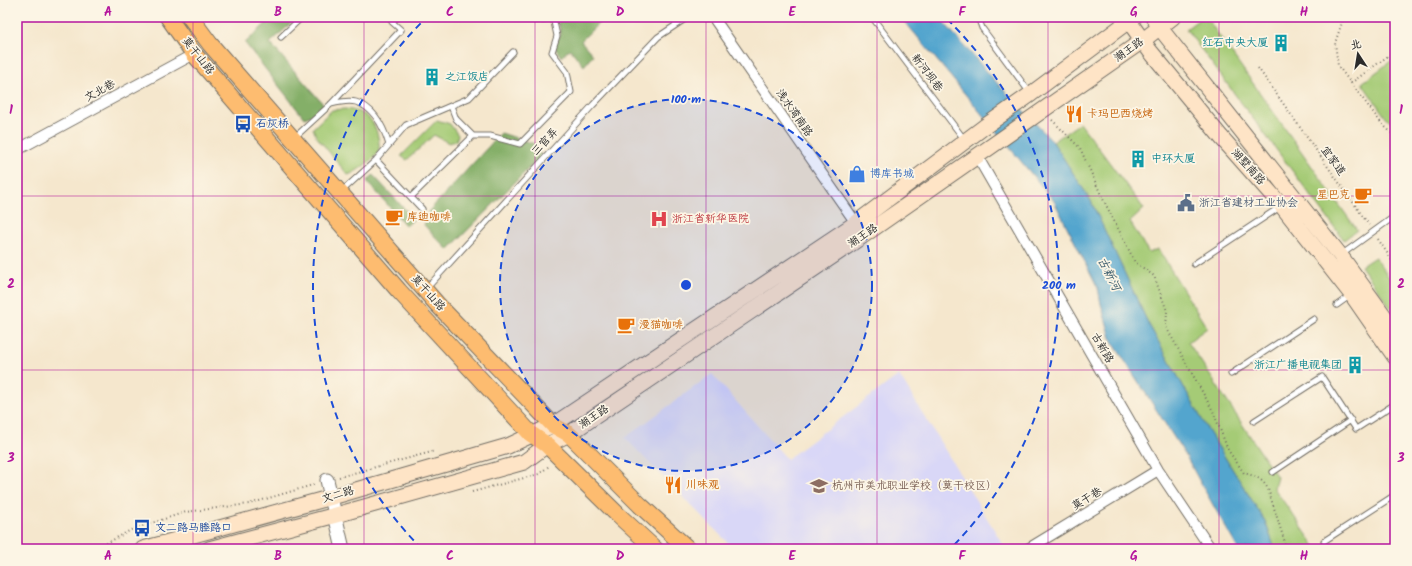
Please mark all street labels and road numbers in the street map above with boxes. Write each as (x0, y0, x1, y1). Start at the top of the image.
street label: 莫干山路 (177, 33, 219, 79)
street label: 潮王路 (1110, 33, 1148, 67)
street label: 新河坝巷 (907, 50, 947, 96)
street label: 文北巷 (81, 75, 119, 107)
street label: 浅水湾南路 (771, 85, 817, 141)
street label: 三官弄 (527, 124, 563, 160)
street label: 宜家道 (1316, 142, 1350, 180)
street label: 湖墅南路 (1227, 145, 1269, 189)
street label: 潮王路 (844, 219, 882, 253)
street label: 莫干山路 (407, 271, 449, 315)
street label: 古新路 (1086, 329, 1118, 367)
street label: 潮王路 (575, 400, 613, 434)
street label: 文二路 (320, 482, 356, 508)
street label: 莫干巷 (1068, 483, 1106, 515)

